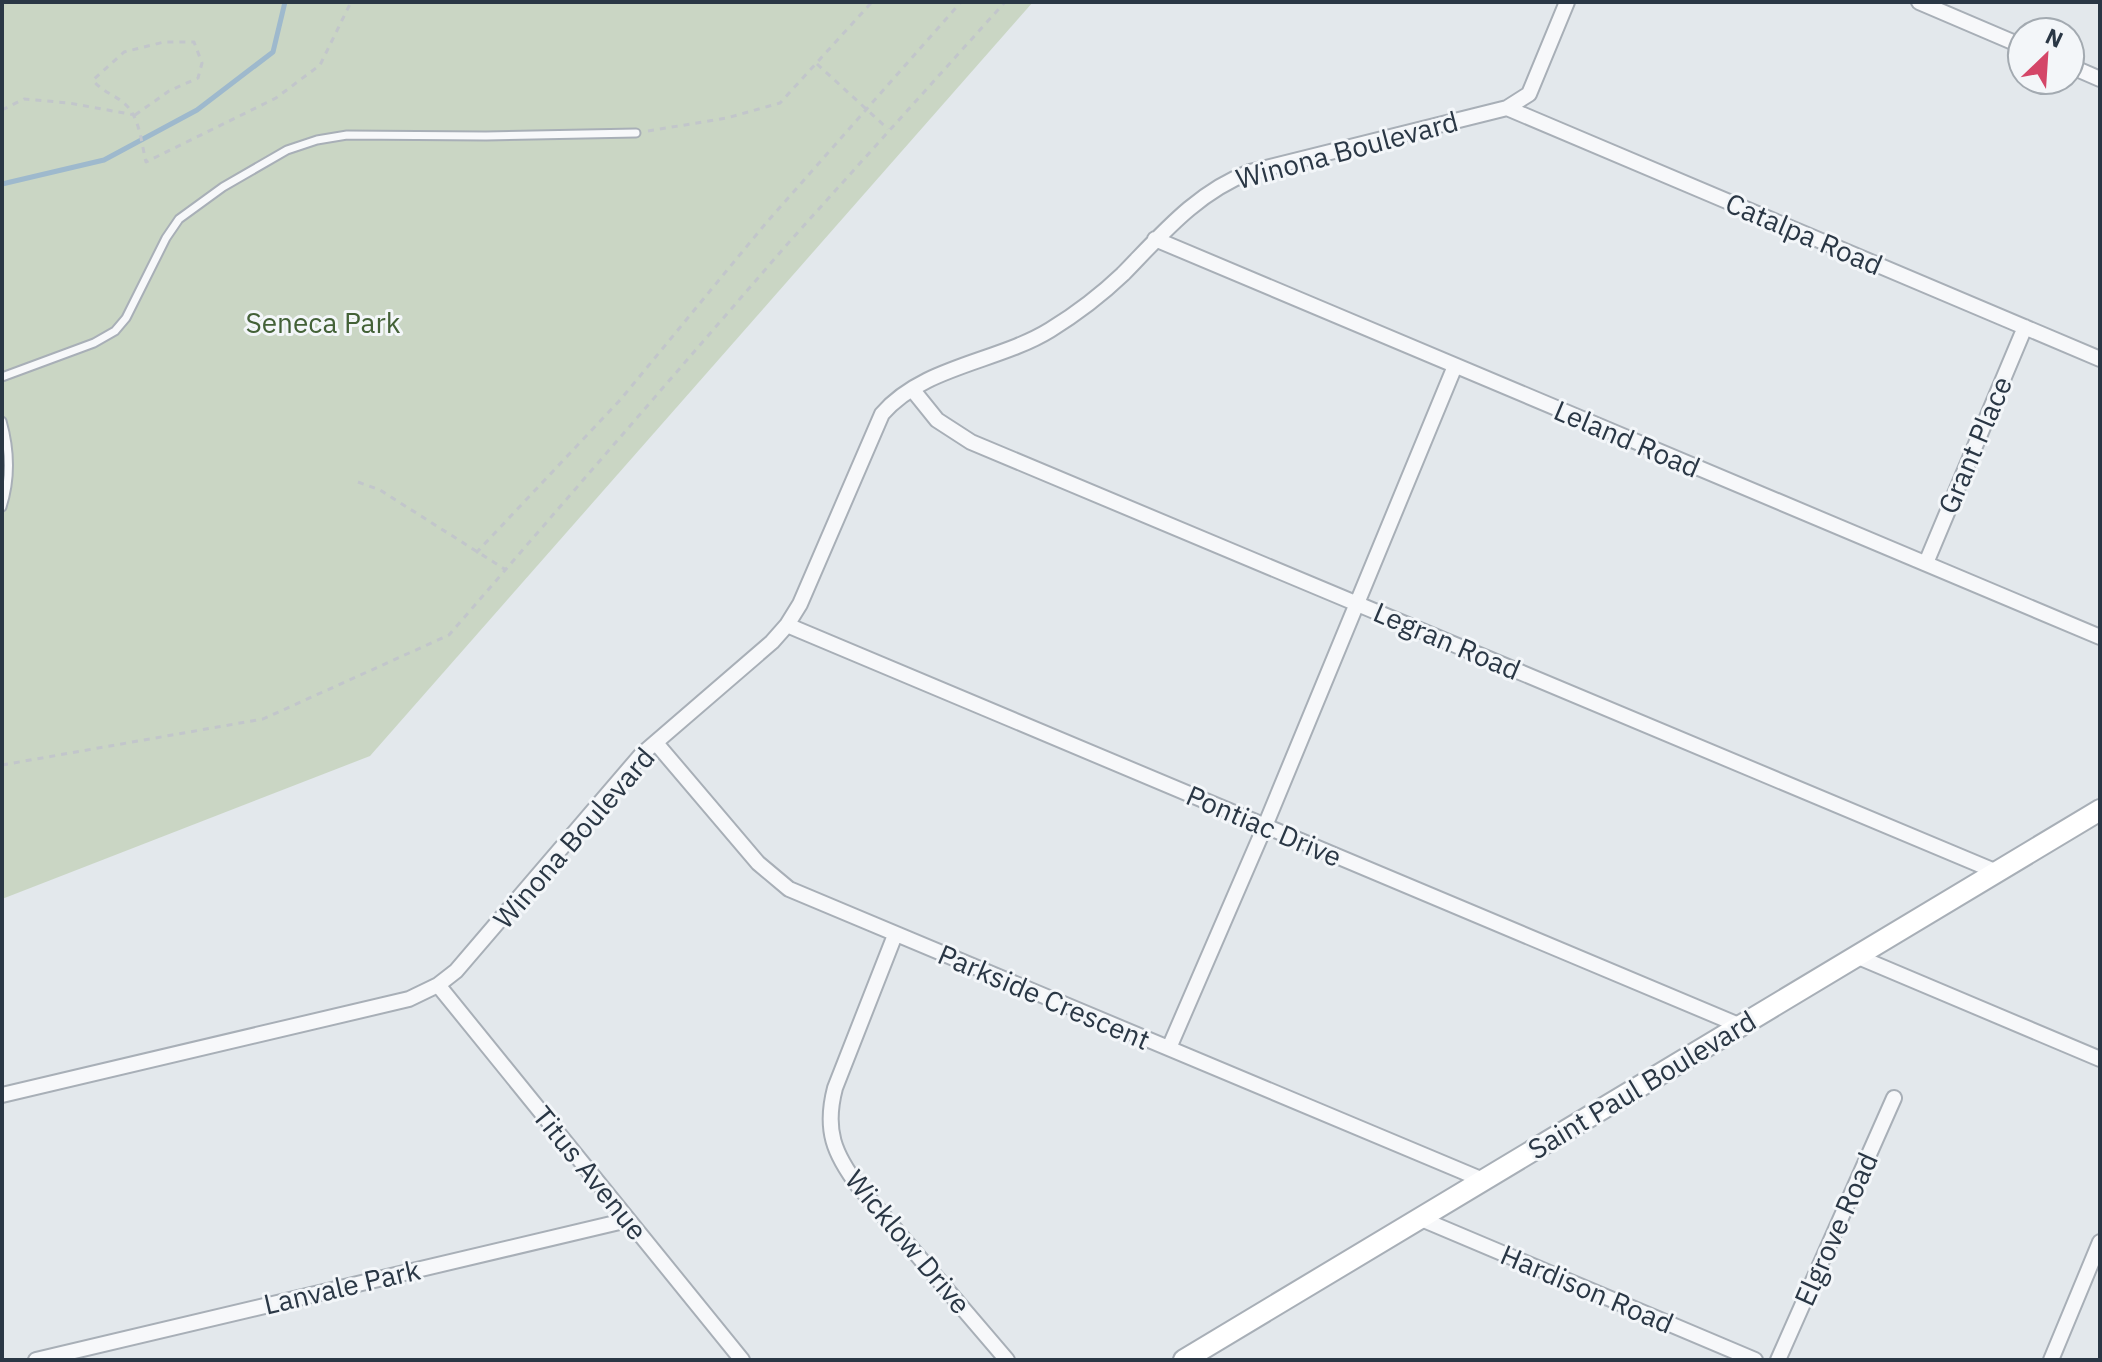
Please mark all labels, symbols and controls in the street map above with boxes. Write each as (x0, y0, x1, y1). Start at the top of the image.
north arrow (2006, 16, 2086, 96)
text: N (2041, 21, 2068, 54)
street label: Winona Boulevard (1232, 102, 1462, 197)
street label: Catalpa Road (1720, 184, 1888, 283)
park label: Seneca Park (245, 304, 401, 341)
street label: Grant Place (1929, 370, 2020, 519)
street label: Leland Road (1549, 391, 1706, 486)
street label: Legran Road (1368, 593, 1526, 688)
street label: Winona Boulevard (485, 739, 663, 936)
street label: Pontiac Drive (1181, 776, 1348, 875)
street label: Parkside Crescent (933, 935, 1156, 1058)
street label: Saint Paul Boulevard (1521, 1002, 1763, 1167)
street label: Titus Avenue (525, 1098, 656, 1247)
street label: Elgrove Road (1785, 1146, 1886, 1311)
street label: Wicklow Drive (837, 1162, 979, 1321)
street label: Hardison Road (1495, 1236, 1679, 1342)
street label: Lanvale Park (260, 1251, 424, 1322)

